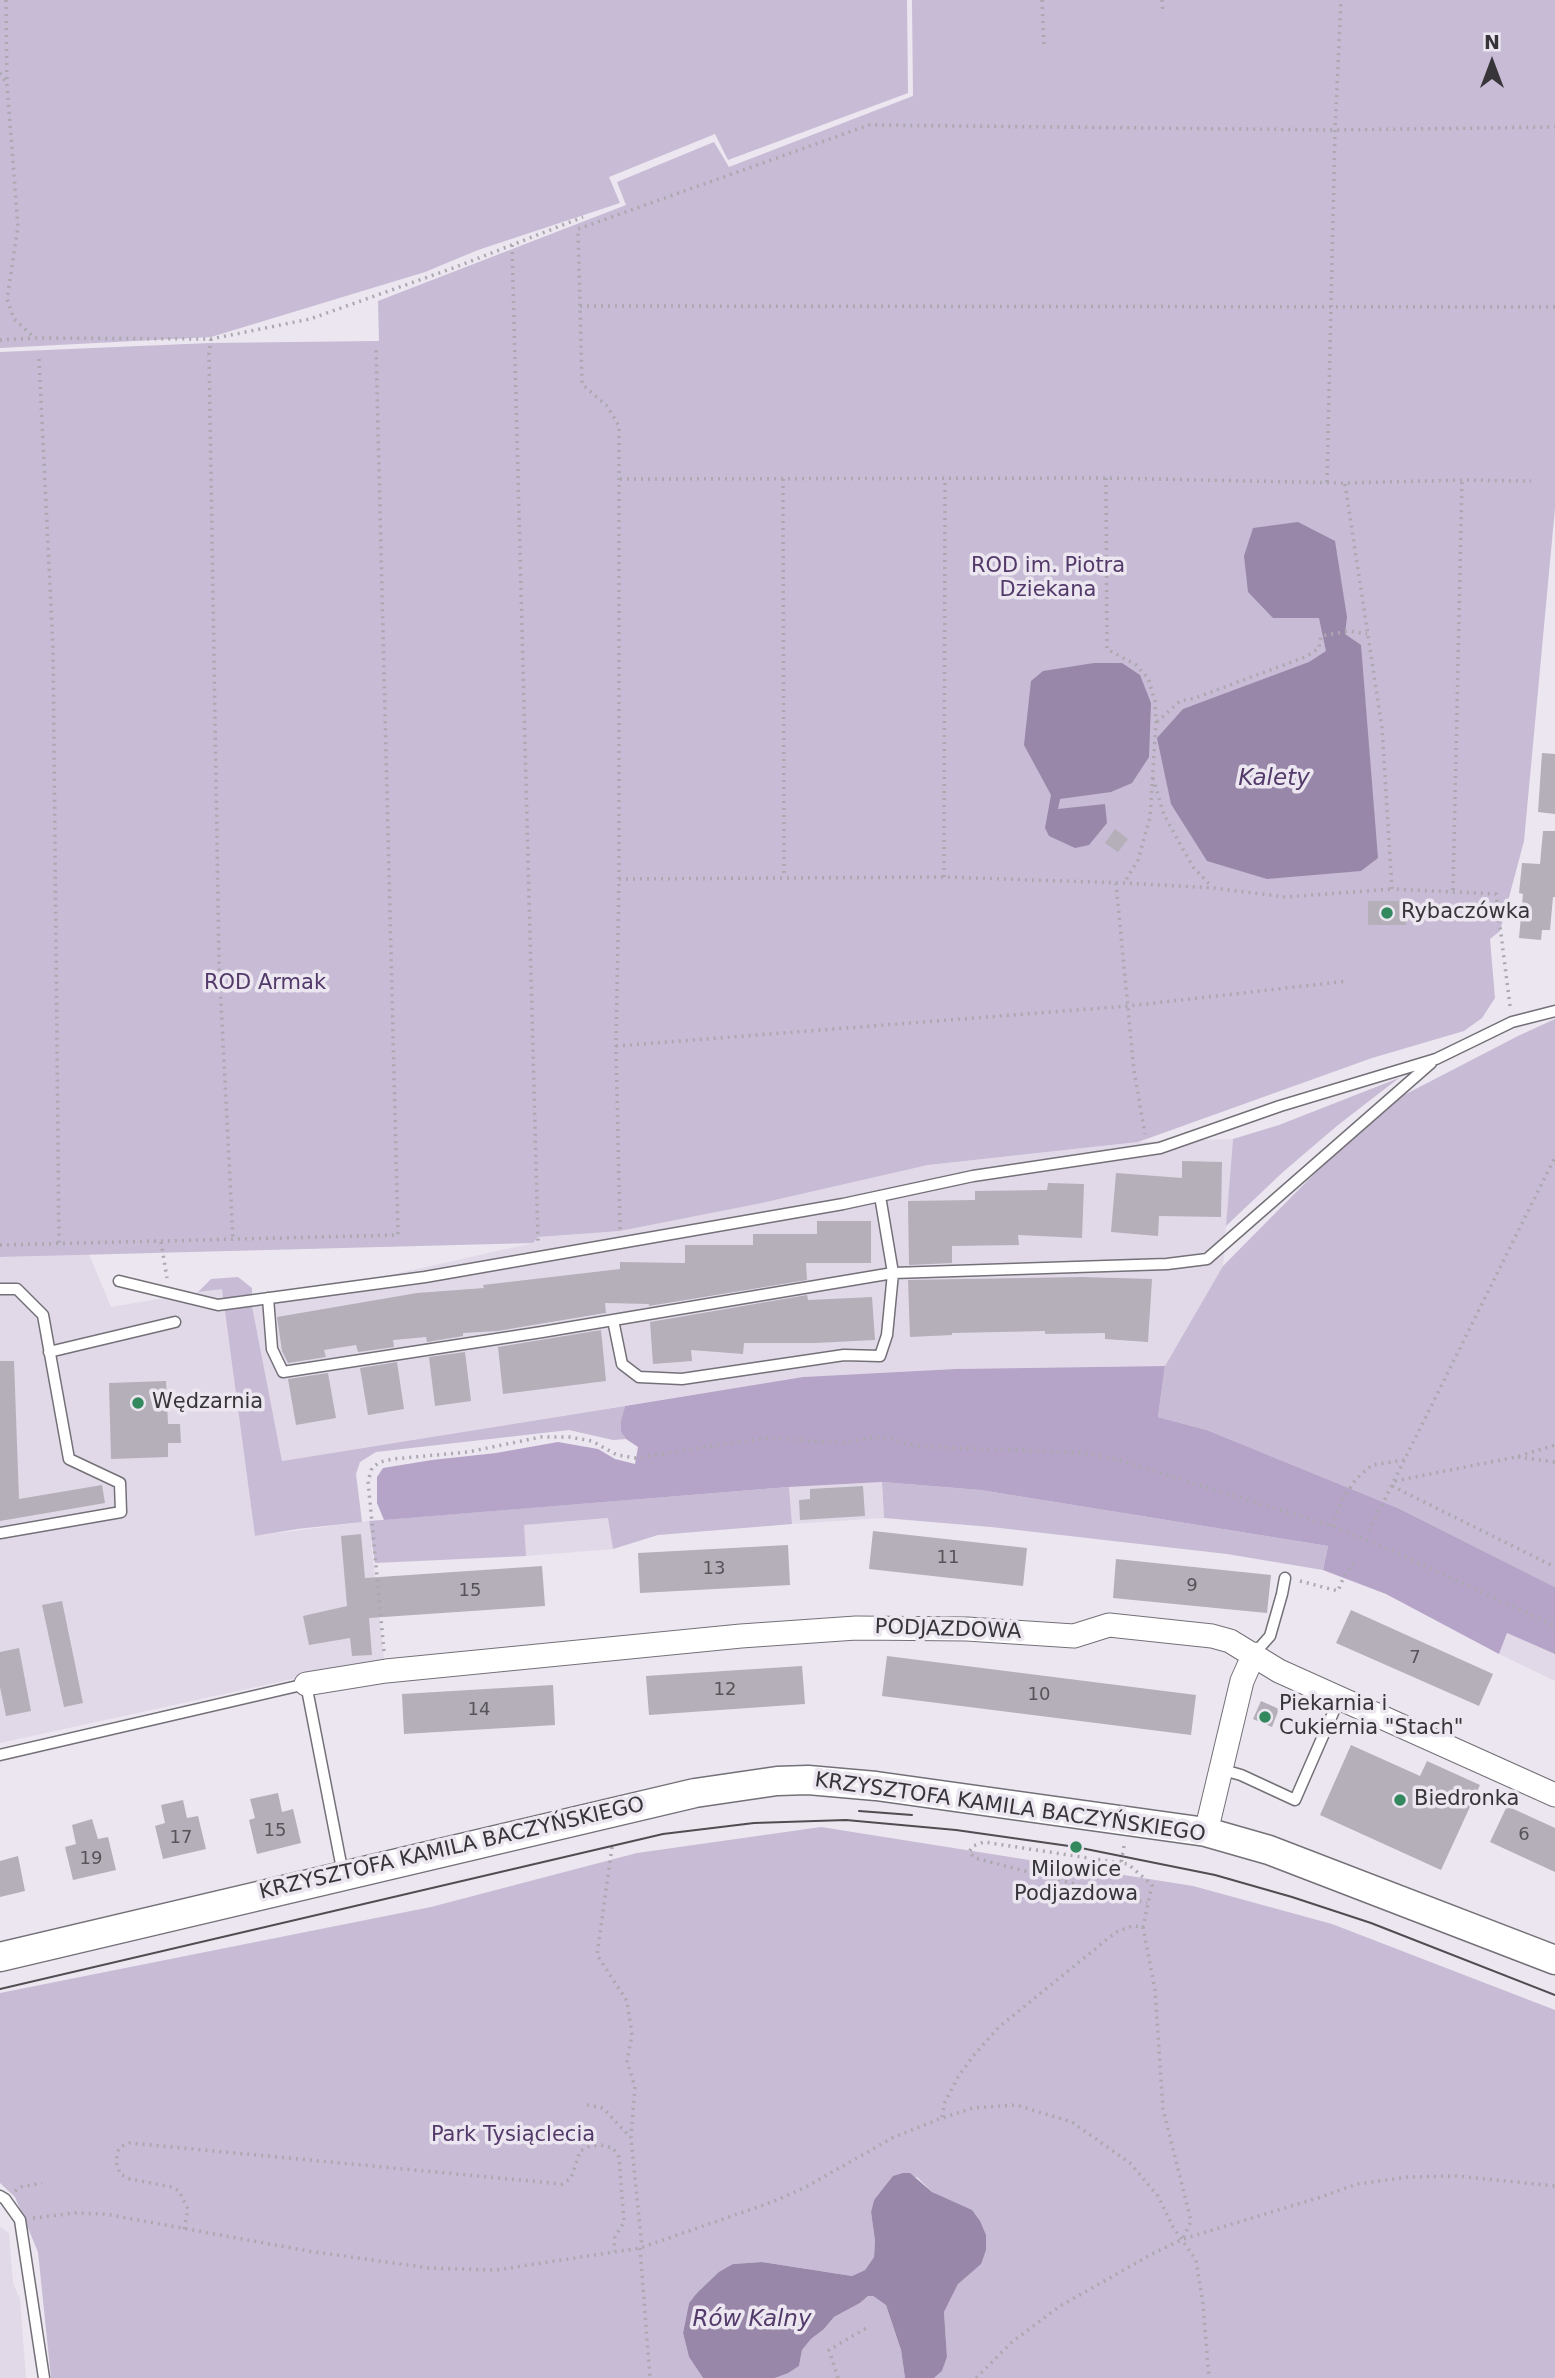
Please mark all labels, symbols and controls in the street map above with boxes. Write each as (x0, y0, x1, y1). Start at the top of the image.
north arrow (1457, 28, 1527, 98)
text: N (1484, 31, 1500, 53)
park label: ROD im. Piotra Dziekana (971, 554, 1125, 604)
water label: Kalety (1238, 765, 1310, 793)
place label: Rybaczówka (1401, 900, 1530, 926)
marker: Rybaczówka (1379, 905, 1395, 921)
park label: ROD Armak (204, 971, 326, 997)
place label: Wędzarnia (152, 1390, 263, 1416)
marker: Wędzarnia (130, 1395, 146, 1411)
house number: 11 (937, 1547, 959, 1569)
house number: 13 (703, 1558, 725, 1580)
house number: 9 (1186, 1575, 1198, 1597)
house number: 15 (459, 1580, 481, 1602)
street label: PODJAZDOWA (874, 1615, 1022, 1645)
house number: 7 (1409, 1647, 1421, 1669)
house number: 12 (714, 1679, 736, 1701)
house number: 10 (1028, 1684, 1050, 1706)
place label: Piekarnia i Cukiernia "Stach" (1279, 1692, 1463, 1742)
house number: 14 (468, 1699, 490, 1721)
marker: Piekarnia i Cukiernia "Stach" (1257, 1709, 1273, 1725)
street label: KRZYSZTOFA KAMILA BACZYŃSKIEGO (813, 1768, 1207, 1848)
place label: Biedronka (1414, 1787, 1519, 1813)
street label: KRZYSZTOFA KAMILA BACZYŃSKIEGO (257, 1792, 647, 1906)
marker: Biedronka (1392, 1792, 1408, 1808)
house number: 15 (264, 1820, 286, 1842)
house number: 6 (1518, 1824, 1530, 1846)
house number: 17 (170, 1827, 192, 1849)
marker: Milowice Podjazdowa (1068, 1839, 1084, 1855)
house number: 19 (80, 1848, 102, 1870)
place label: Milowice Podjazdowa (1014, 1858, 1138, 1908)
park label: Park Tysiąclecia (431, 2123, 595, 2149)
water label: Rów Kalny (692, 2306, 812, 2334)

